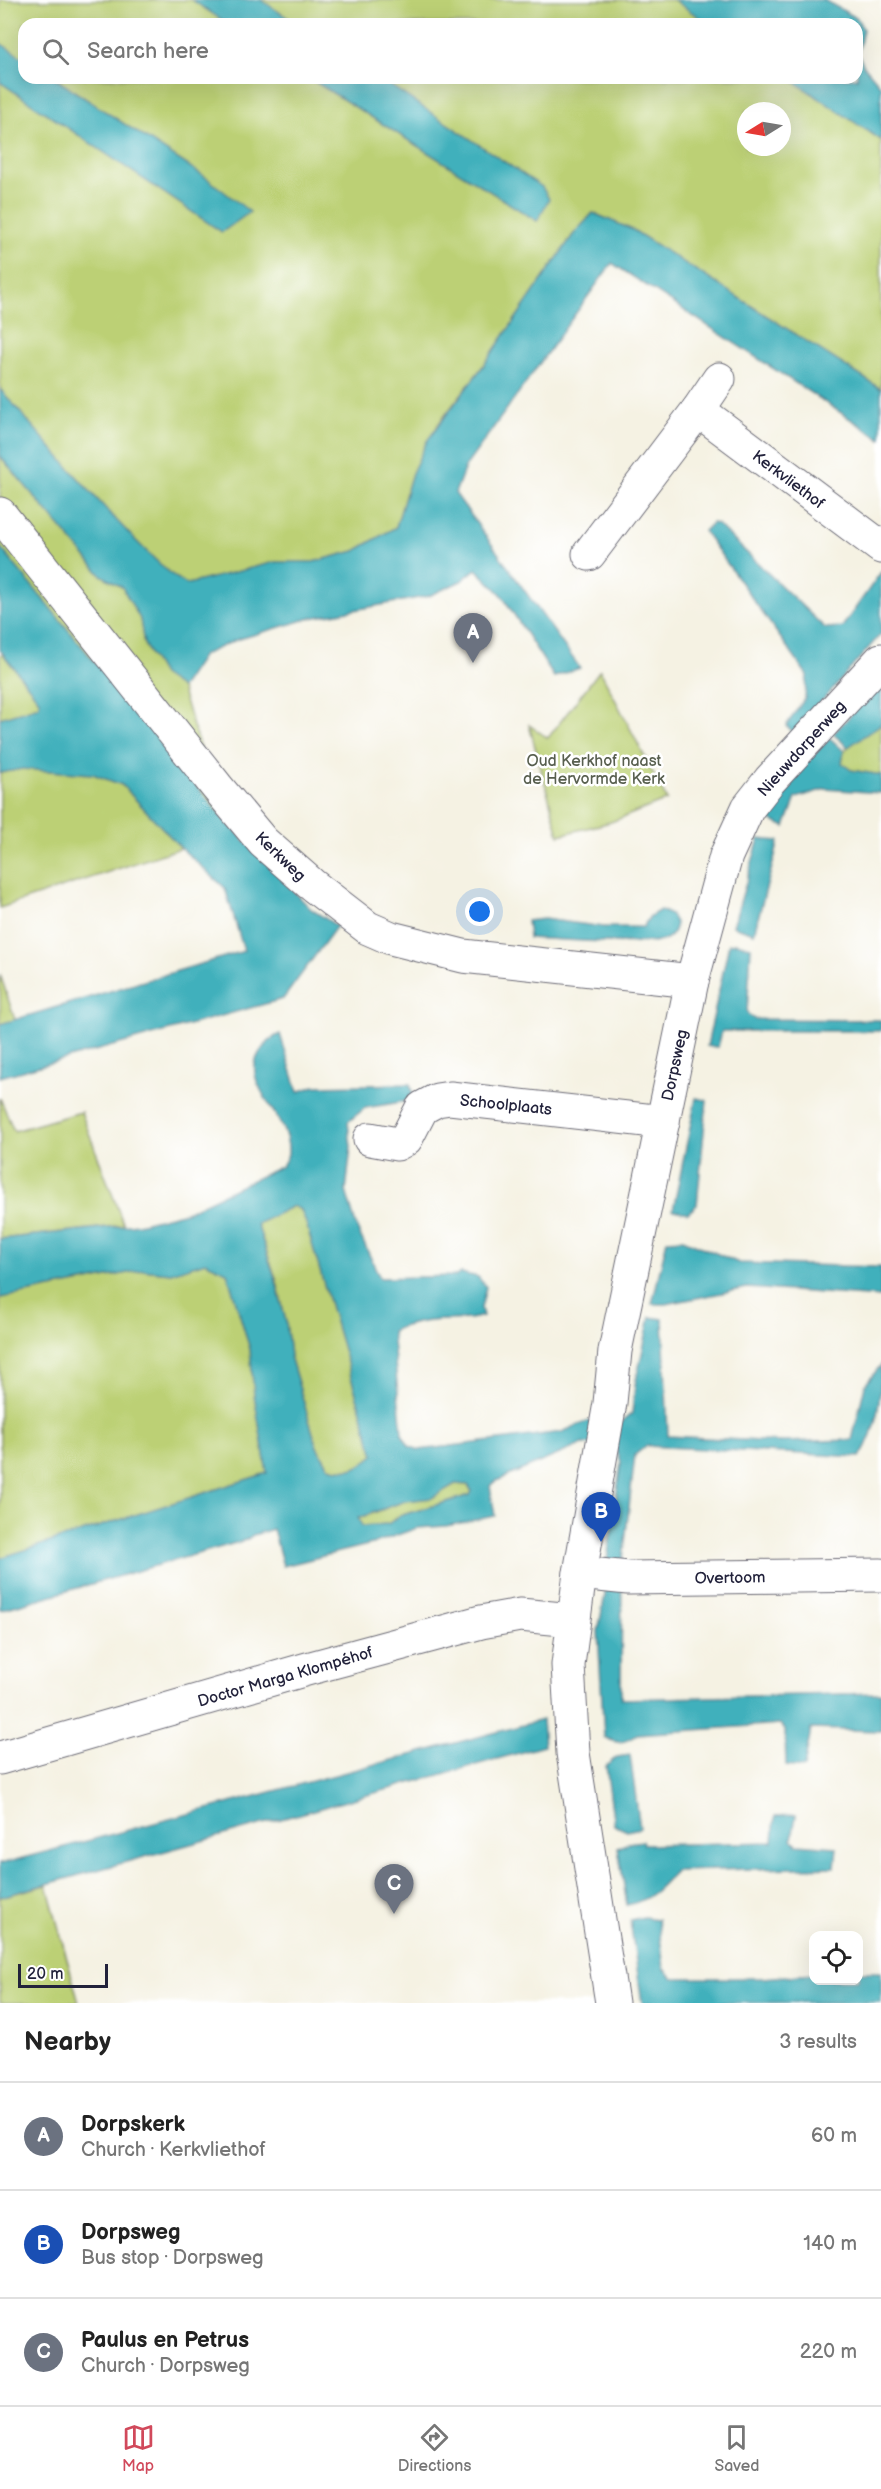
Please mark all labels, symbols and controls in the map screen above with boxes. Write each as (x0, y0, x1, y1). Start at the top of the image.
search box (18, 18, 863, 84)
icon: search (39, 35, 72, 68)
text: Search here (87, 38, 209, 65)
north arrow (737, 102, 791, 156)
street label: Kerkvliethof (748, 447, 828, 514)
pin: A (454, 614, 492, 663)
street label: Nieuwdorperweg (754, 697, 850, 801)
park label: Oud Kerkhof naast de Hervormde Kerk (523, 752, 665, 789)
street label: Kerkweg (251, 829, 309, 886)
your location (465, 897, 494, 926)
street label: Dorpsweg (659, 1028, 692, 1103)
street label: Schoolplaats (459, 1091, 553, 1120)
pin: B (582, 1492, 620, 1542)
street label: Overtoom (694, 1568, 766, 1589)
street label: Doctor Marga Klompéhof (196, 1643, 375, 1712)
pin: C (374, 1864, 414, 1914)
map controls (809, 1931, 863, 1985)
button: locate (809, 1931, 863, 1985)
scale bar (18, 1961, 108, 1988)
text: 20 m (27, 1965, 63, 1984)
text: Nearby (24, 2027, 111, 2058)
text: 3 results (779, 2030, 857, 2054)
text: Dorpskerk (81, 2111, 185, 2138)
text: A (37, 2124, 50, 2148)
text: 60 m (811, 2124, 857, 2148)
text: Church · Kerkvliethof (81, 2138, 266, 2162)
text: Dorpsweg (81, 2219, 180, 2246)
text: B (36, 2232, 51, 2256)
text: 140 m (803, 2232, 857, 2256)
text: Bus stop · Dorpsweg (81, 2246, 264, 2270)
text: Paulus en Petrus (81, 2327, 249, 2354)
text: C (36, 2340, 51, 2364)
text: 220 m (800, 2340, 857, 2364)
text: Church · Dorpsweg (81, 2354, 250, 2378)
tab: Map (122, 2421, 155, 2476)
tab: Directions (398, 2421, 471, 2476)
tab: Saved (714, 2421, 759, 2476)

